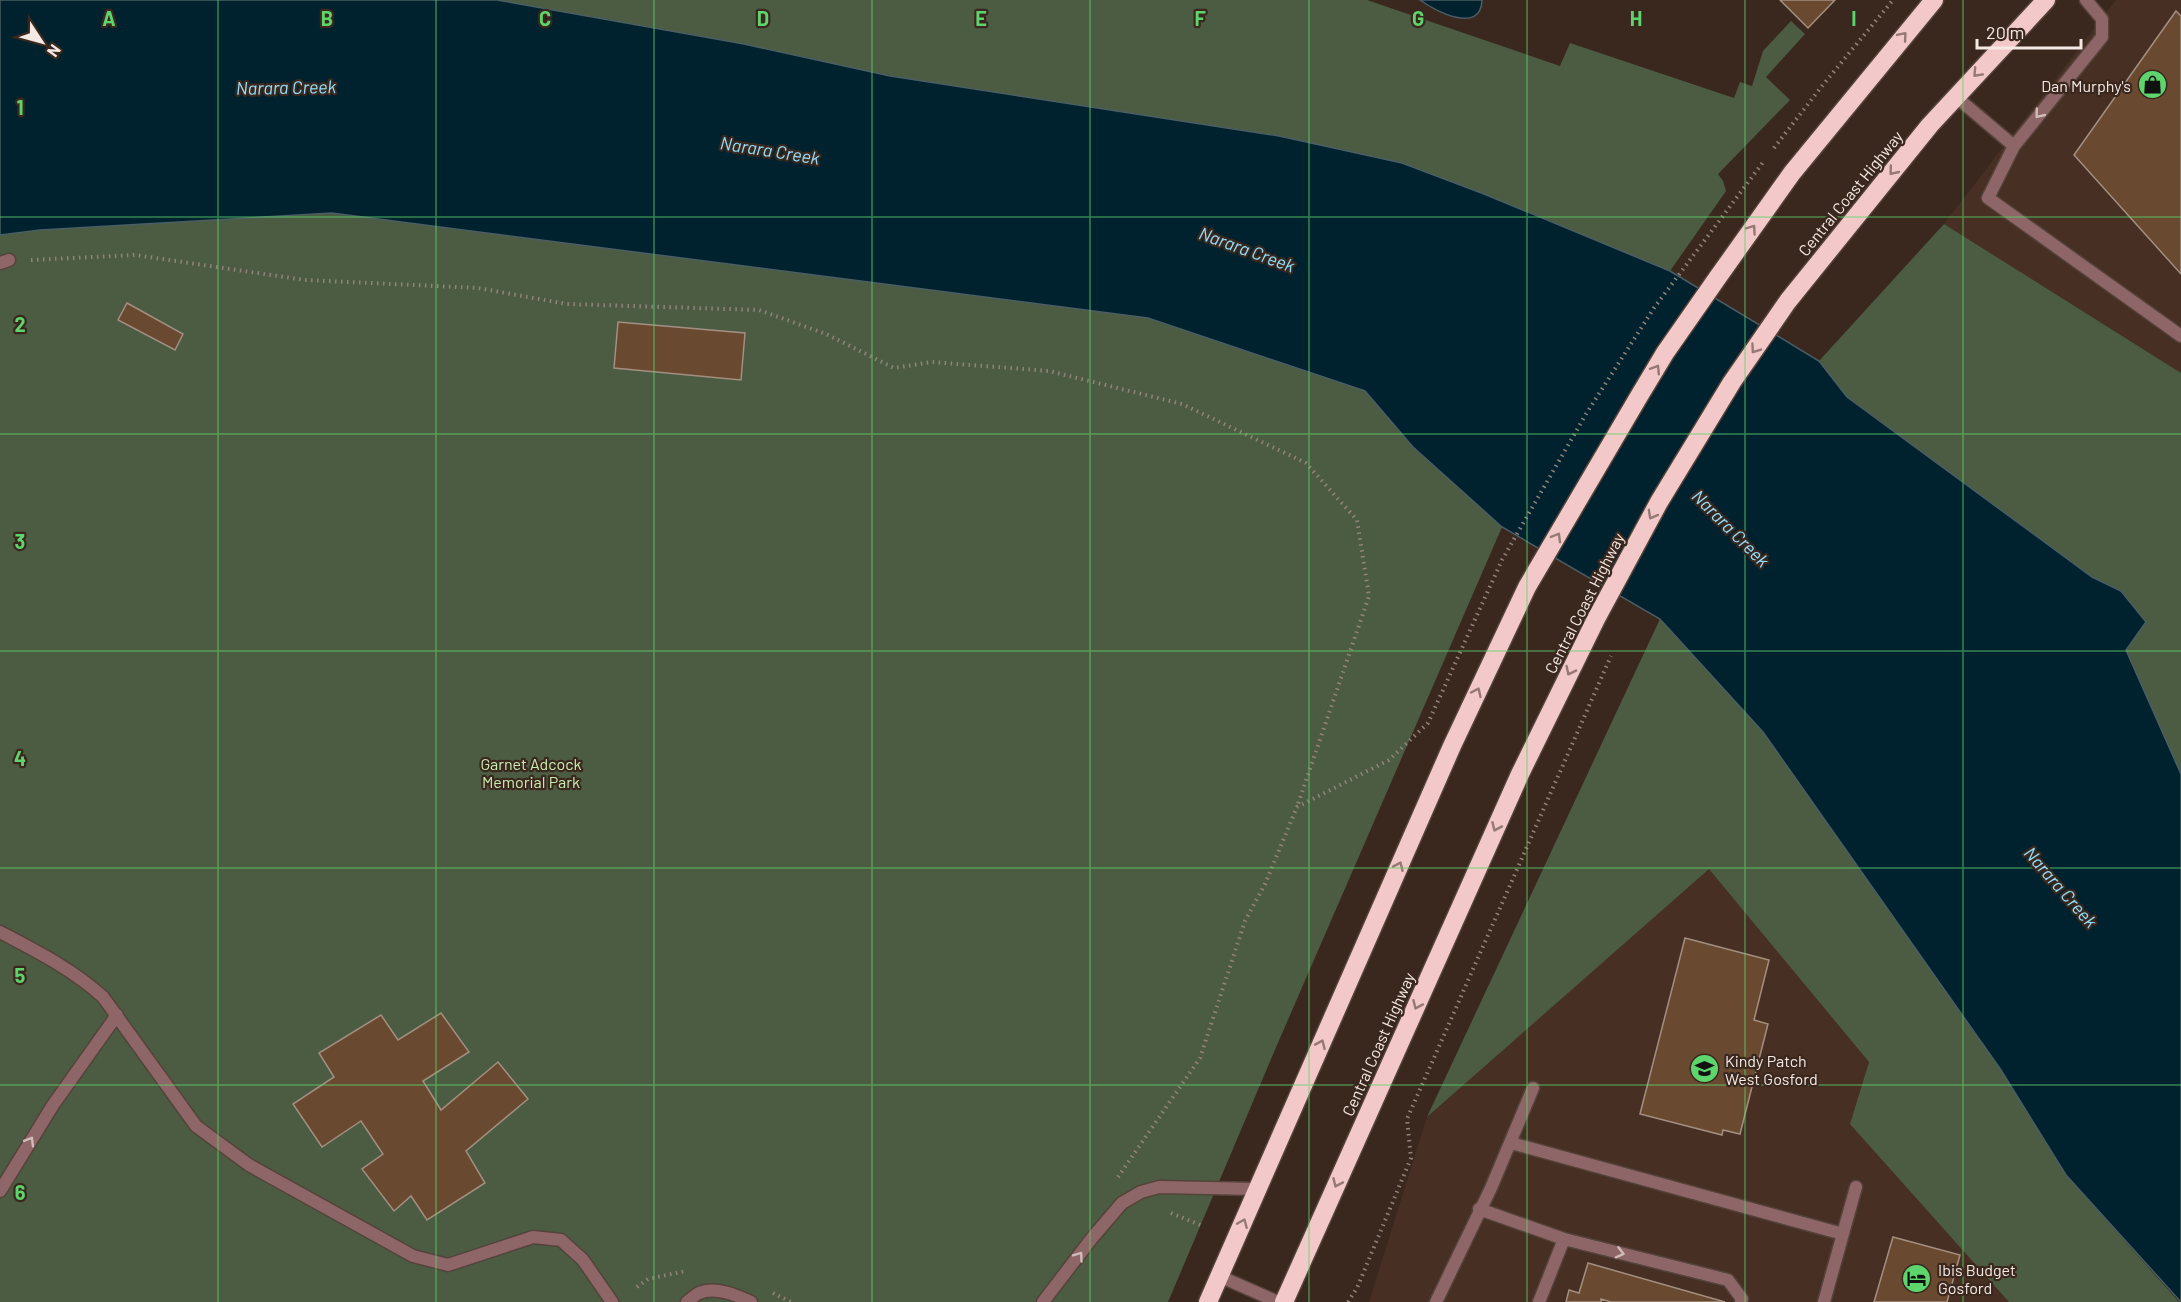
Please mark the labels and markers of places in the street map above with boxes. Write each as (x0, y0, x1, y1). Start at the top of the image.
shop icon: Dan Murphy's (2136, 69, 2168, 101)
place label: Dan Murphy's (2041, 76, 2131, 95)
place label: Kindy Patch West Gosford (1725, 1051, 1818, 1088)
school or university icon: Kindy Patch West Gosford (1688, 1053, 1720, 1085)
place label: Ibis Budget Gosford (1938, 1260, 2016, 1297)
hotel icon: Ibis Budget Gosford (1901, 1262, 1933, 1294)

